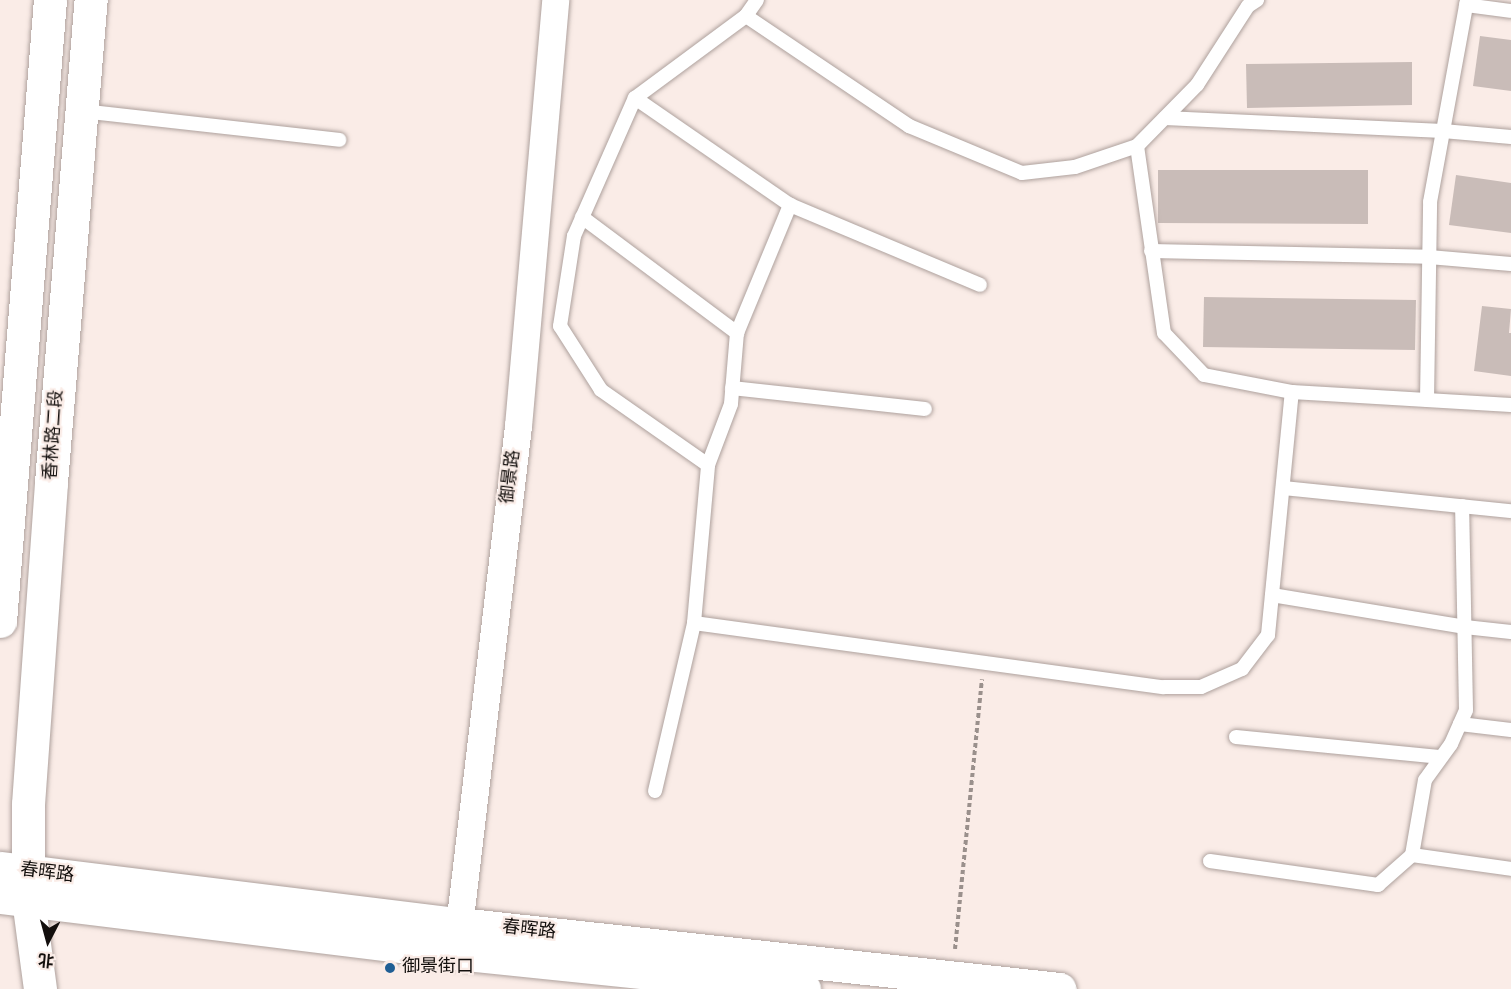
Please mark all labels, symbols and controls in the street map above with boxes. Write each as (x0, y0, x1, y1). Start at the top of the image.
street label: 香林路二段 (41, 389, 69, 481)
street label: 御景路 (498, 449, 526, 505)
street label: 春晖路 (19, 860, 75, 888)
north arrow (18, 911, 78, 971)
street label: 春晖路 (501, 917, 557, 945)
text: 北 (37, 948, 55, 970)
place label: 御景街口 (402, 957, 474, 979)
marker: 御景街口 (383, 961, 397, 975)

